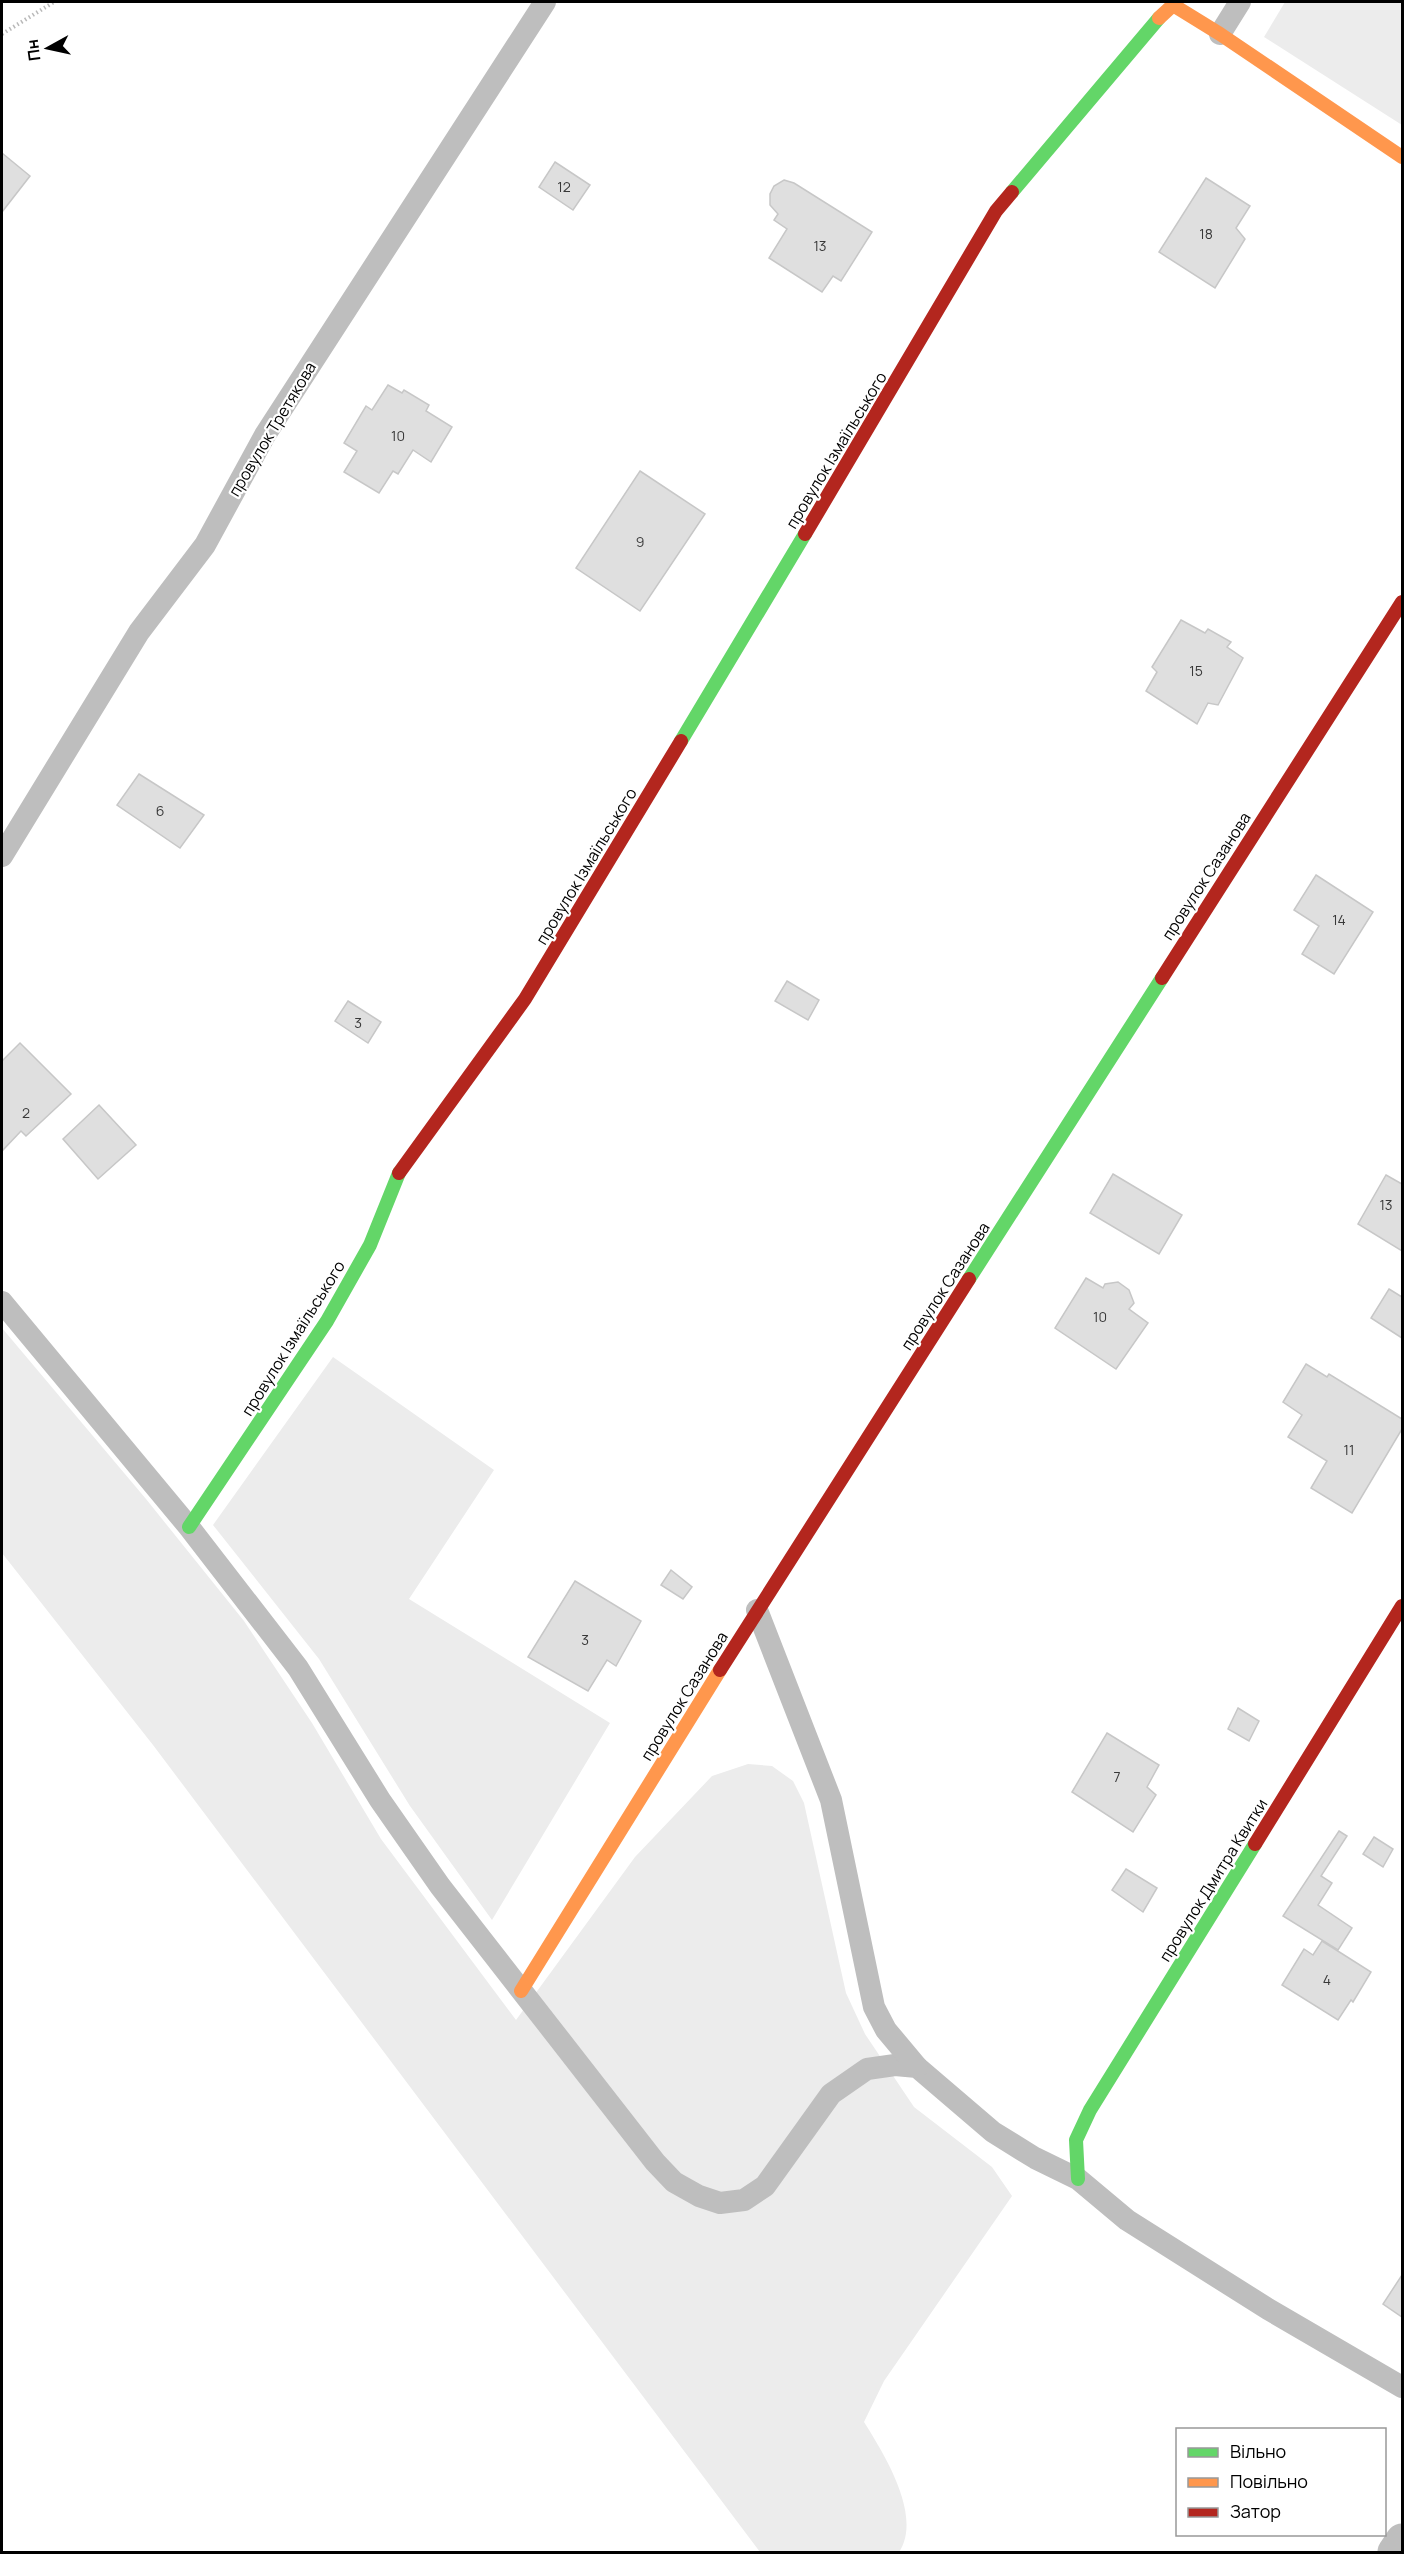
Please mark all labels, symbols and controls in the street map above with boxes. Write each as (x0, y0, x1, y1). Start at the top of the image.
north arrow (18, 18, 78, 78)
text: Пн (21, 38, 46, 62)
house number: 12 (557, 177, 571, 196)
house number: 18 (1199, 224, 1213, 243)
house number: 13 (813, 236, 827, 255)
street label: провулок Третякова (223, 358, 321, 500)
street label: провулок Ізмаїльського (780, 368, 892, 532)
house number: 10 (391, 426, 405, 445)
house number: 9 (636, 532, 644, 551)
house number: 15 (1189, 661, 1203, 680)
street label: провулок Ізмаїльського (530, 784, 642, 948)
house number: 6 (156, 801, 164, 820)
street label: провулок Сазанова (1156, 808, 1256, 944)
house number: 14 (1332, 910, 1346, 929)
house number: 3 (354, 1013, 362, 1032)
house number: 2 (22, 1103, 30, 1122)
house number: 13 (1379, 1195, 1393, 1214)
street label: провулок Сазанова (895, 1218, 995, 1354)
street label: провулок Ізмаїльського (236, 1256, 350, 1420)
house number: 10 (1093, 1307, 1107, 1326)
house number: 11 (1344, 1440, 1354, 1459)
street label: провулок Сазанова (635, 1627, 733, 1765)
house number: 3 (581, 1630, 589, 1649)
house number: 7 (1113, 1767, 1121, 1786)
street label: провулок Дмитра Квитки (1154, 1794, 1272, 1966)
house number: 4 (1323, 1970, 1331, 1989)
legend (1176, 2428, 1386, 2536)
text: Вільно (1230, 2439, 1286, 2463)
text: Повільно (1230, 2469, 1308, 2493)
text: Затор (1230, 2499, 1281, 2523)

